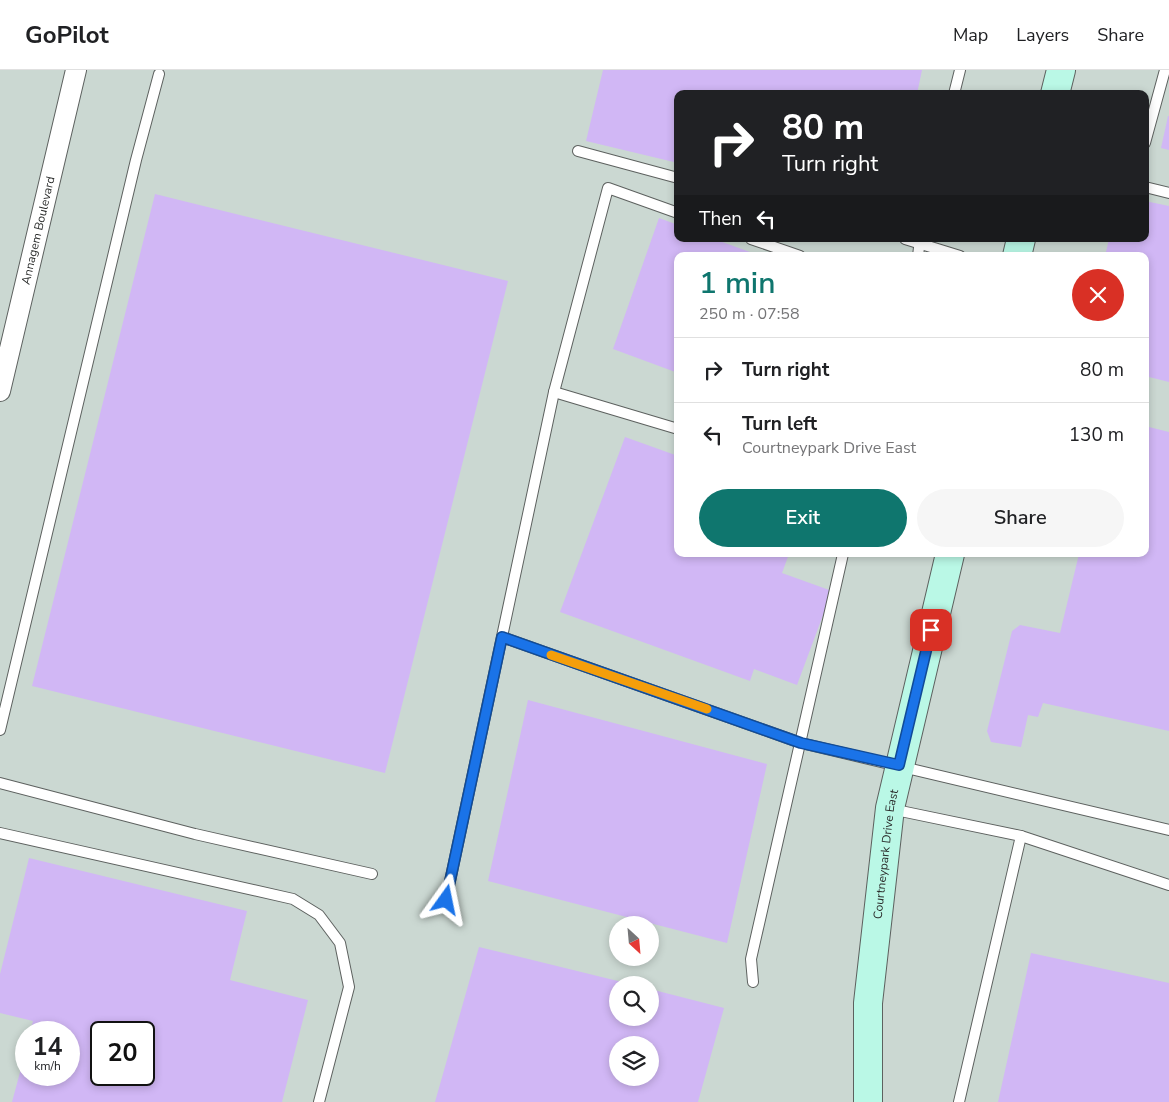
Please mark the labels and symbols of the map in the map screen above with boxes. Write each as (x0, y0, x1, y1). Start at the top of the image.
street label: Annagem Boulevard (17, 175, 59, 286)
pin (910, 609, 952, 651)
street label: Courtneypark Drive East (870, 787, 902, 920)
position arrow (419, 873, 471, 925)
north arrow (609, 916, 659, 966)
speed limit sign: 20 (90, 1021, 155, 1086)

